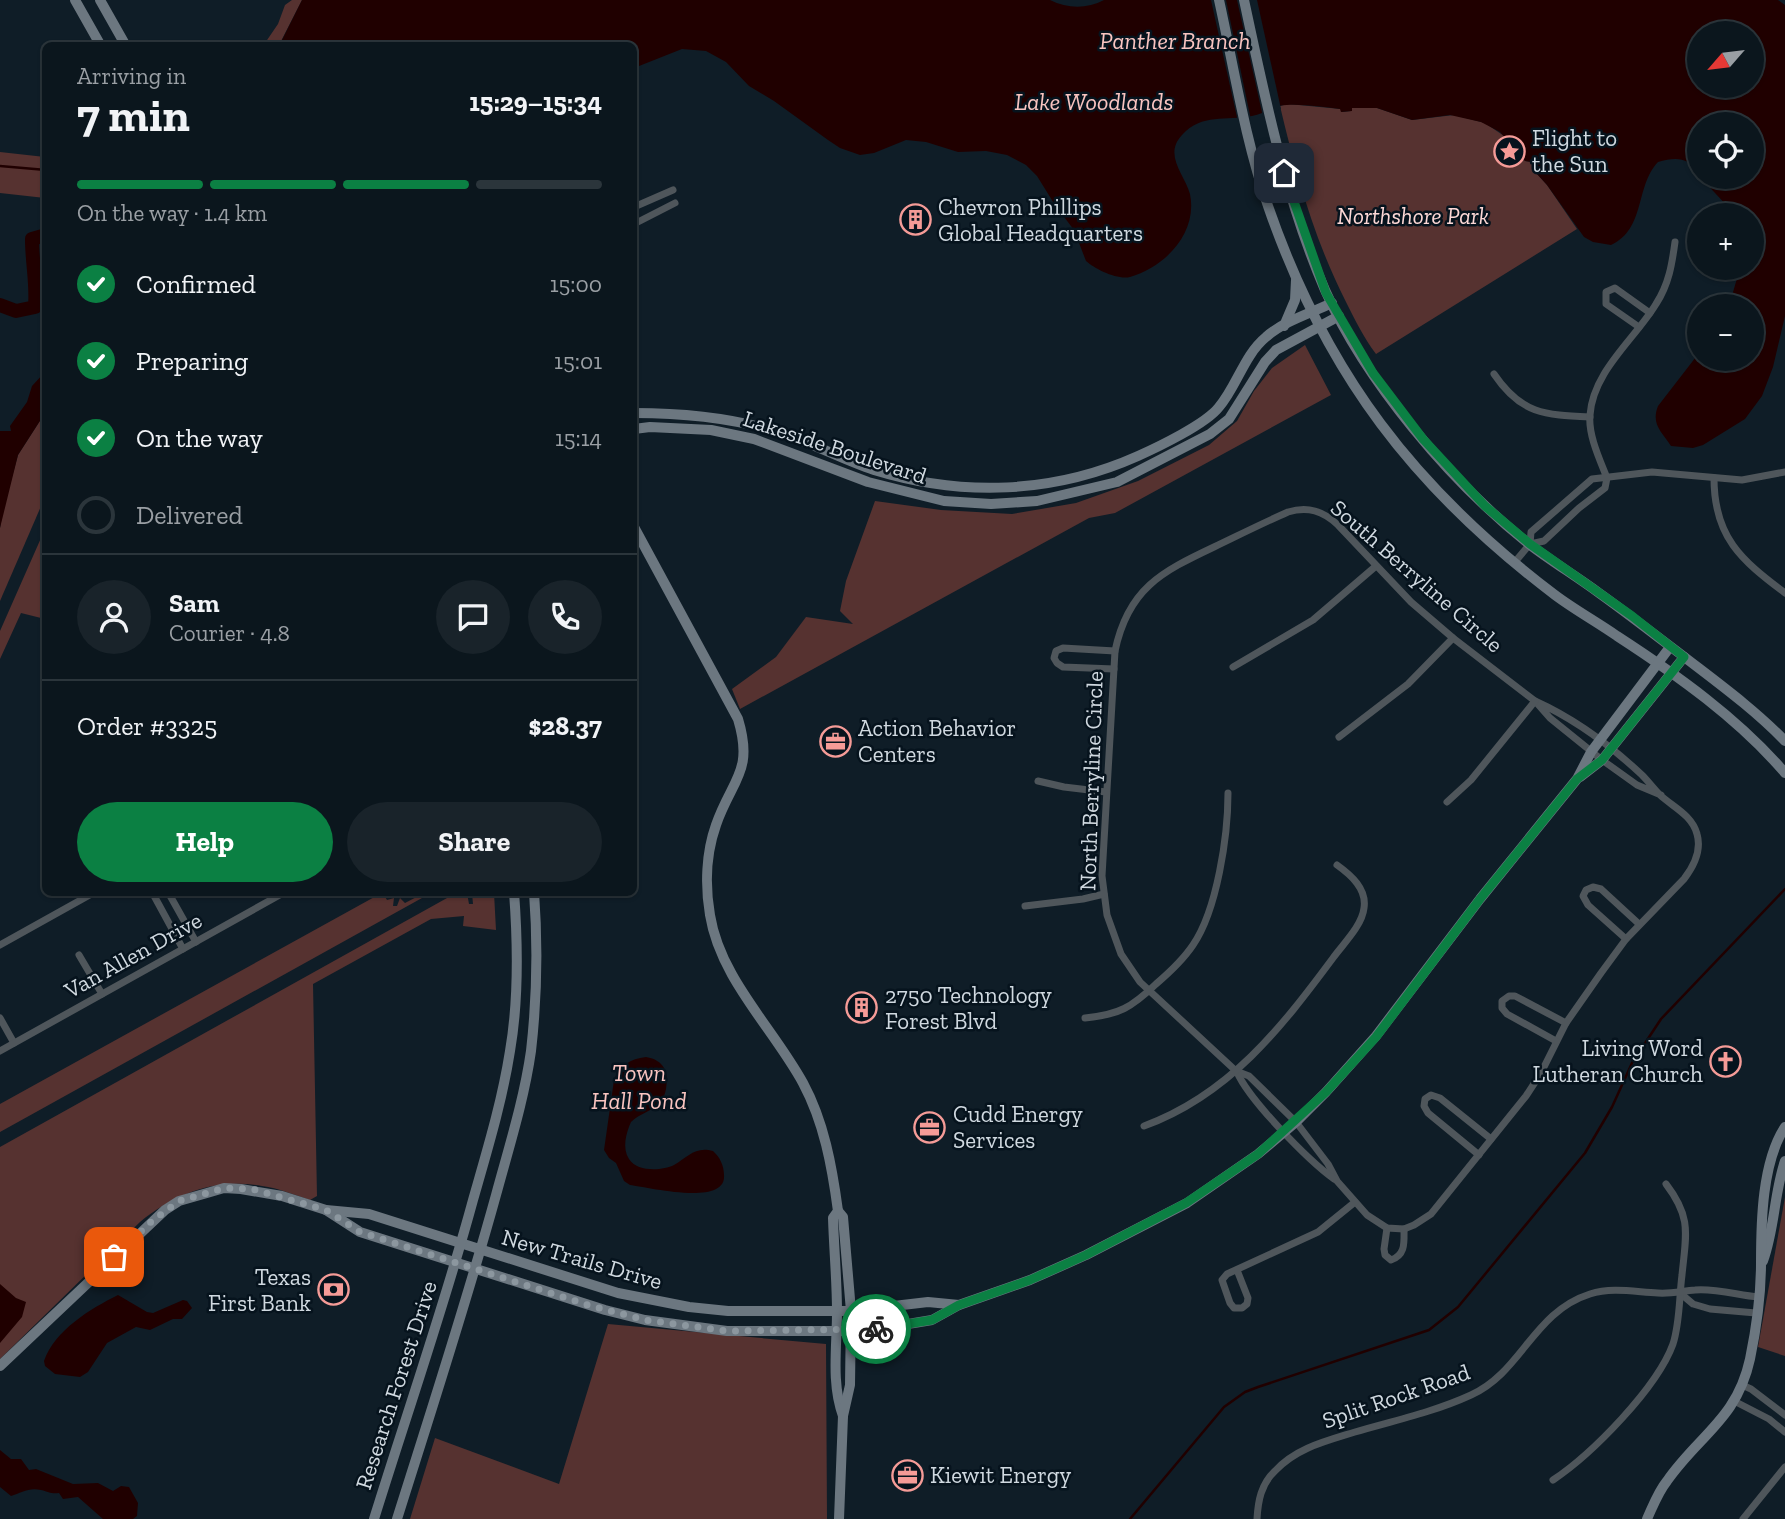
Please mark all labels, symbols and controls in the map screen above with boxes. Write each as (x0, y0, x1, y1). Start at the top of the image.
north arrow (1687, 21, 1764, 98)
map controls (1687, 21, 1764, 371)
water label: Panther Branch (1099, 26, 1251, 55)
text: Arriving in (77, 62, 186, 90)
text: 15:29–15:34 (469, 86, 602, 118)
water label: Lake Woodlands (1015, 87, 1173, 116)
text: 7 min (77, 88, 190, 143)
button: locate (1687, 112, 1764, 189)
place label: Flight to the Sun (1532, 124, 1617, 178)
place icon: Flight to the Sun (1492, 134, 1526, 168)
pin (1254, 143, 1314, 203)
icon: home (1265, 154, 1303, 192)
place label: Chevron Phillips Global Headquarters (938, 193, 1143, 247)
text: On the way · 1.4 km (77, 199, 267, 227)
park label: Northshore Park (1337, 202, 1489, 230)
building icon: Chevron Phillips Global Headquarters (898, 203, 932, 237)
button: + (1687, 203, 1764, 280)
icon: check (77, 265, 115, 303)
text: Confirmed (136, 268, 256, 300)
text: 15:00 (550, 270, 602, 298)
button: − (1687, 294, 1764, 371)
icon: check (77, 342, 115, 380)
text: Preparing (136, 345, 248, 377)
text: 15:01 (554, 347, 602, 375)
street label: Lakeside Boulevard (740, 404, 931, 490)
icon: check (77, 419, 115, 457)
text: On the way (136, 422, 263, 454)
text: 15:14 (555, 424, 602, 452)
street label: South Berryline Circle (1325, 494, 1509, 658)
text: Delivered (136, 499, 243, 531)
button: person (77, 580, 151, 654)
button: chat (436, 580, 510, 654)
button: phone (528, 580, 602, 654)
text: Sam (169, 587, 219, 619)
text: Courier · 4.8 (169, 619, 290, 647)
street label: North Berryline Circle (1073, 671, 1109, 891)
text: Order #3325 (77, 710, 217, 742)
text: $28.37 (529, 710, 602, 742)
place label: Action Behavior Centers (858, 714, 1016, 768)
office icon: Action Behavior Centers (818, 724, 852, 758)
button: Help (77, 802, 333, 882)
button: Share (347, 802, 602, 882)
street label: Van Allen Drive (59, 906, 207, 1005)
place label: 2750 Technology Forest Blvd (885, 981, 1052, 1035)
building icon: 2750 Technology Forest Blvd (845, 991, 879, 1025)
place label: Living Word Lutheran Church (1533, 1034, 1703, 1088)
church icon: Living Word Lutheran Church (1709, 1044, 1743, 1078)
water label: Town Hall Pond (591, 1058, 687, 1115)
place label: Cudd Energy Services (953, 1100, 1083, 1154)
office icon: Cudd Energy Services (913, 1110, 947, 1144)
street label: New Trails Drive (499, 1223, 665, 1295)
pin (84, 1227, 144, 1287)
icon: bag (95, 1238, 133, 1276)
place label: Texas First Bank (208, 1263, 311, 1317)
bank icon: Texas First Bank (317, 1273, 351, 1307)
street label: Research Forest Drive (349, 1277, 443, 1493)
courier (841, 1294, 911, 1364)
icon: bike (857, 1310, 895, 1348)
street label: Split Rock Road (1319, 1358, 1474, 1434)
office icon: Kiewit Energy (890, 1458, 924, 1492)
place label: Kiewit Energy (930, 1461, 1071, 1489)

